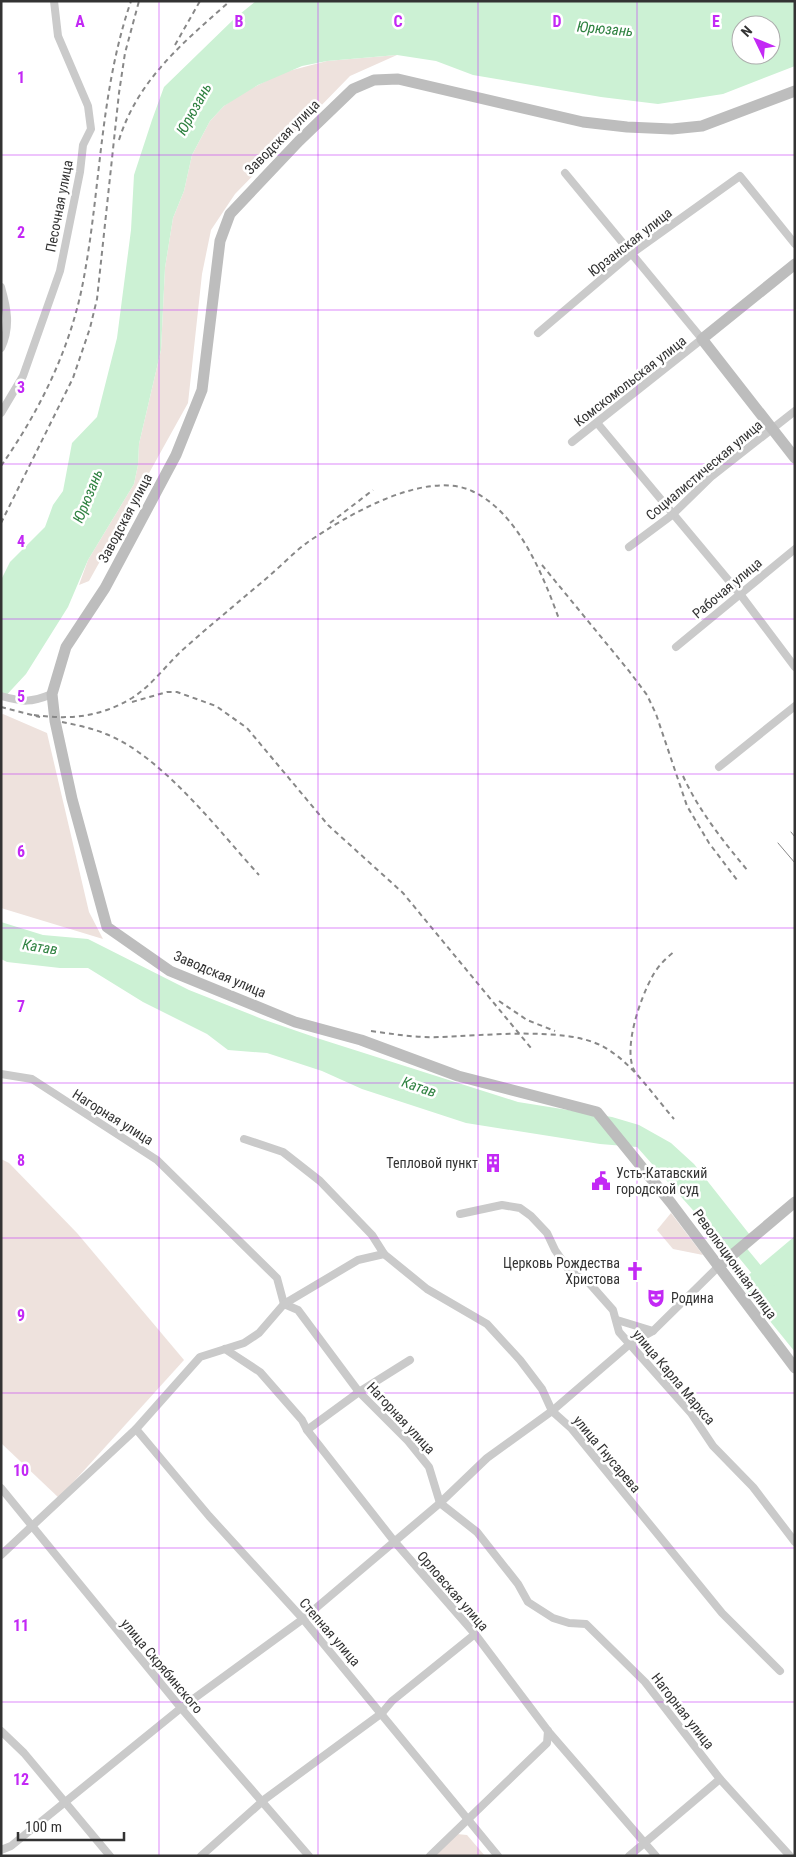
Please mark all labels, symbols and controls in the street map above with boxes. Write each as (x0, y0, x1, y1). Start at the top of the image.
text: A (75, 12, 85, 31)
text: B (235, 12, 244, 31)
text: C (393, 12, 403, 31)
text: D (552, 12, 562, 31)
text: E (712, 12, 720, 31)
north arrow (731, 15, 781, 65)
water label: Юрюзань (576, 18, 634, 40)
text: N (738, 23, 755, 40)
text: 1 (17, 68, 25, 87)
water label: Юрюзань (172, 80, 216, 138)
street label: Заводская улица (241, 96, 323, 178)
street label: Песочная улица (42, 159, 76, 253)
street label: Юрзанская улица (585, 204, 675, 280)
text: 2 (17, 223, 25, 242)
street label: Комскомольская улица (571, 332, 689, 430)
text: 3 (17, 378, 25, 397)
street label: Социалистическая улица (643, 417, 765, 523)
water label: Юрюзань (69, 466, 107, 526)
street label: Заводская улица (95, 471, 155, 565)
text: 4 (17, 532, 25, 551)
street label: Рабочая улица (689, 554, 765, 622)
text: 5 (17, 687, 25, 706)
text: 6 (17, 842, 25, 861)
water label: Катав (21, 935, 59, 959)
street label: Заводская улица (171, 947, 269, 1001)
text: 7 (17, 997, 25, 1016)
water label: Катав (399, 1073, 439, 1101)
street label: Нагорная улица (70, 1086, 156, 1148)
text: 8 (17, 1151, 25, 1170)
building icon: Тепловой пункт (482, 1152, 504, 1174)
place label: Тепловой пункт (386, 1155, 478, 1171)
place label: Усть-Катавский городской суд (616, 1165, 707, 1197)
public building icon: Усть-Катавский городской суд (590, 1170, 612, 1192)
street label: Революционная улица (690, 1206, 780, 1322)
place label: Церковь Рождества Христова (503, 1255, 620, 1287)
church icon: Церковь Рождества Христова (624, 1260, 646, 1282)
theatre icon: Родина (645, 1287, 667, 1309)
place label: Родина (671, 1290, 714, 1306)
text: 9 (17, 1306, 25, 1325)
street label: улица Карла Маркса (629, 1326, 719, 1428)
street label: Нагорная улица (364, 1379, 438, 1457)
street label: улица Гнусарева (570, 1412, 644, 1496)
text: 10 (13, 1461, 29, 1480)
street label: Орловская улица (414, 1548, 492, 1634)
street label: Степная улица (296, 1595, 364, 1669)
street label: улица Скрябинского (118, 1615, 206, 1717)
text: 11 (13, 1616, 29, 1635)
street label: Нагорная улица (648, 1670, 718, 1752)
text: 12 (13, 1770, 29, 1789)
scale bar (18, 1810, 124, 1842)
text: 100 m (25, 1818, 62, 1836)

